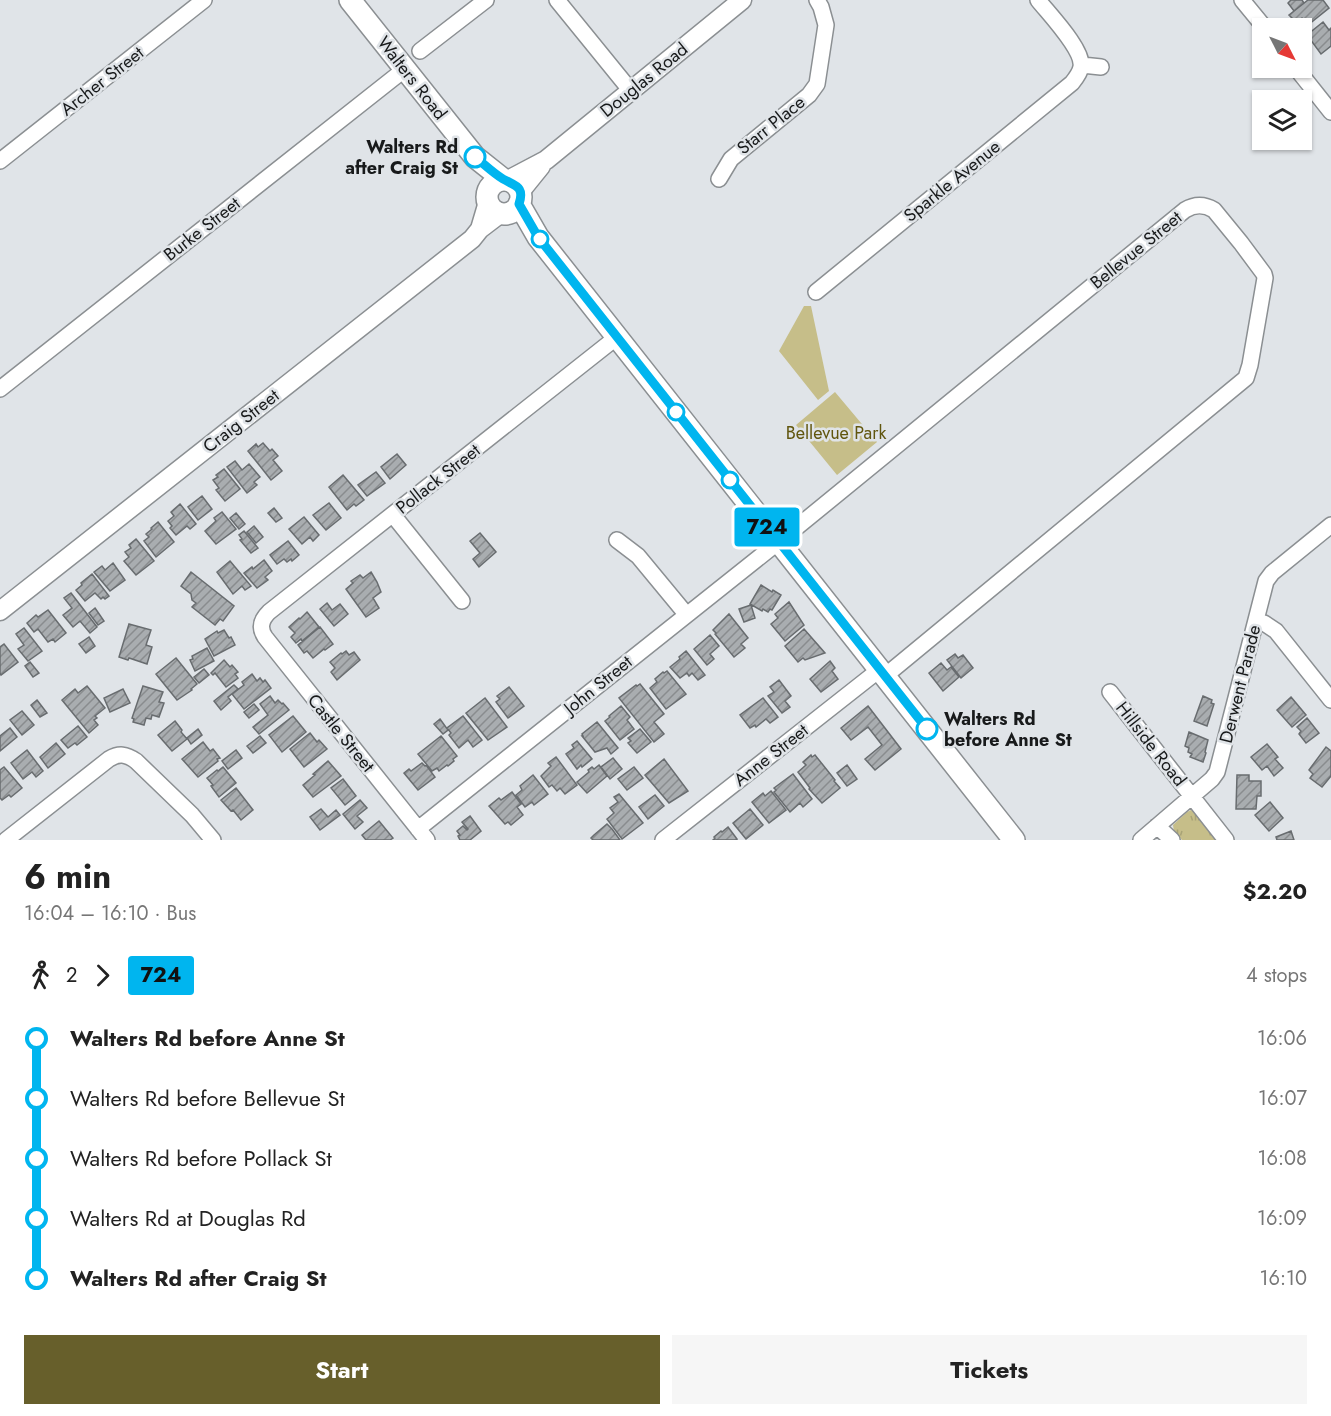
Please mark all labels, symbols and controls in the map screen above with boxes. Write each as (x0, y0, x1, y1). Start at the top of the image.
north arrow (1252, 18, 1312, 78)
map controls (1252, 18, 1312, 150)
street label: Walters Road (371, 31, 453, 125)
street label: Douglas Road (595, 37, 693, 123)
street label: Archer Street (55, 40, 150, 122)
street label: Starr Place (731, 89, 811, 161)
button: layers (1252, 90, 1312, 150)
place label: Walters Rd after Craig St (345, 134, 458, 181)
street label: Sparkle Avenue (898, 134, 1006, 228)
marker: Walters Rd after Craig St (464, 146, 486, 168)
street label: Burke Street (158, 190, 246, 267)
street label: Bellevue Street (1084, 204, 1188, 295)
unlabelled marker (531, 230, 549, 248)
street label: Craig Street (197, 382, 285, 459)
unlabelled marker (667, 403, 685, 421)
park label: Bellevue Park (786, 420, 886, 446)
street label: Pollack Street (390, 437, 486, 520)
unlabelled marker (721, 471, 739, 489)
line badge: 724 (732, 508, 801, 546)
text: 724 (746, 512, 788, 542)
street label: Derwent Parade (1213, 622, 1267, 746)
street label: John Street (557, 649, 638, 722)
street label: Castle Street (301, 688, 381, 778)
street label: Hillside Road (1110, 696, 1192, 792)
place label: Walters Rd before Anne St (944, 706, 1072, 753)
street label: Anne Street (728, 717, 814, 792)
marker: Walters Rd before Anne St (916, 718, 938, 740)
text: 6 min (24, 853, 111, 900)
text: $2.20 (1243, 875, 1307, 907)
text: 16:04 – 16:10 · Bus (24, 899, 196, 928)
icon: walk (24, 959, 57, 992)
icon: forward (86, 959, 119, 992)
text: 724 (140, 960, 182, 990)
text: 2 (66, 961, 77, 990)
text: 4 stops (1246, 961, 1307, 990)
text: Walters Rd before Anne St (70, 1022, 345, 1054)
text: 16:06 (1257, 1024, 1307, 1053)
text: Walters Rd before Bellevue St (70, 1082, 345, 1114)
text: 16:07 (1258, 1084, 1307, 1113)
text: Walters Rd before Pollack St (70, 1142, 332, 1174)
text: 16:08 (1258, 1144, 1307, 1173)
text: Walters Rd at Douglas Rd (70, 1202, 306, 1234)
text: 16:09 (1257, 1204, 1307, 1233)
text: Walters Rd after Craig St (70, 1262, 327, 1294)
text: 16:10 (1259, 1264, 1307, 1293)
button: Start (24, 1335, 660, 1404)
button: Tickets (672, 1335, 1307, 1404)

